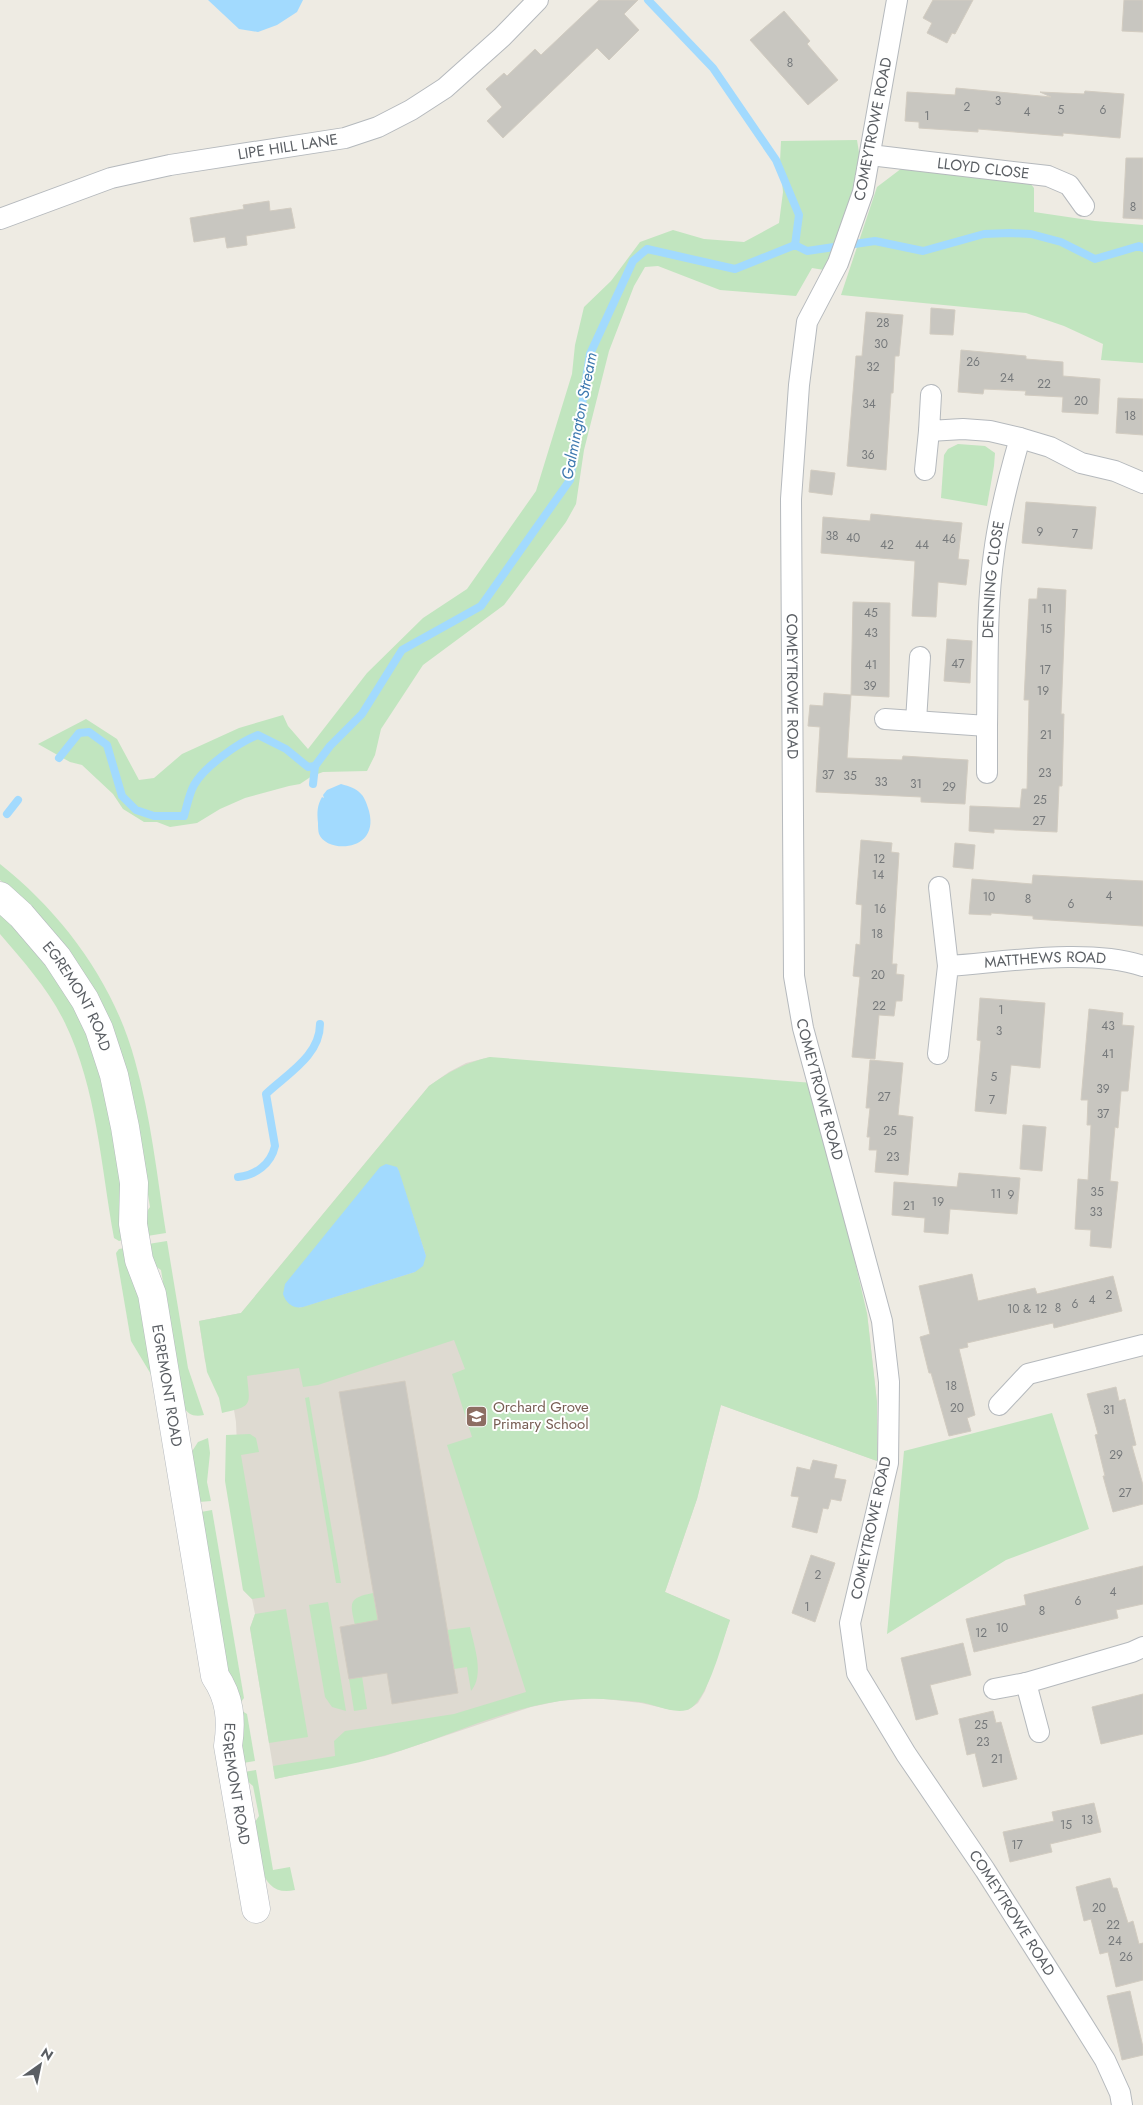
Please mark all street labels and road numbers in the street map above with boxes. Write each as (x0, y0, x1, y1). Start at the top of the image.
street label: COMEYTROWE ROAD (848, 55, 898, 203)
street label: LIPE HILL LANE (236, 128, 339, 165)
street label: LLOYD CLOSE (936, 152, 1030, 185)
street label: DENNING CLOSE (977, 519, 1010, 639)
street label: COMEYTROWE ROAD (781, 613, 804, 759)
street label: EGREMONT ROAD (37, 937, 116, 1054)
street label: MATTHEWS ROAD (983, 946, 1107, 974)
street label: COMEYTROWE ROAD (791, 1017, 849, 1163)
street label: EGREMONT ROAD (146, 1323, 188, 1448)
street label: COMEYTROWE ROAD (845, 1454, 897, 1602)
street label: EGREMONT ROAD (217, 1722, 256, 1847)
street label: COMEYTROWE ROAD (963, 1845, 1060, 1980)

